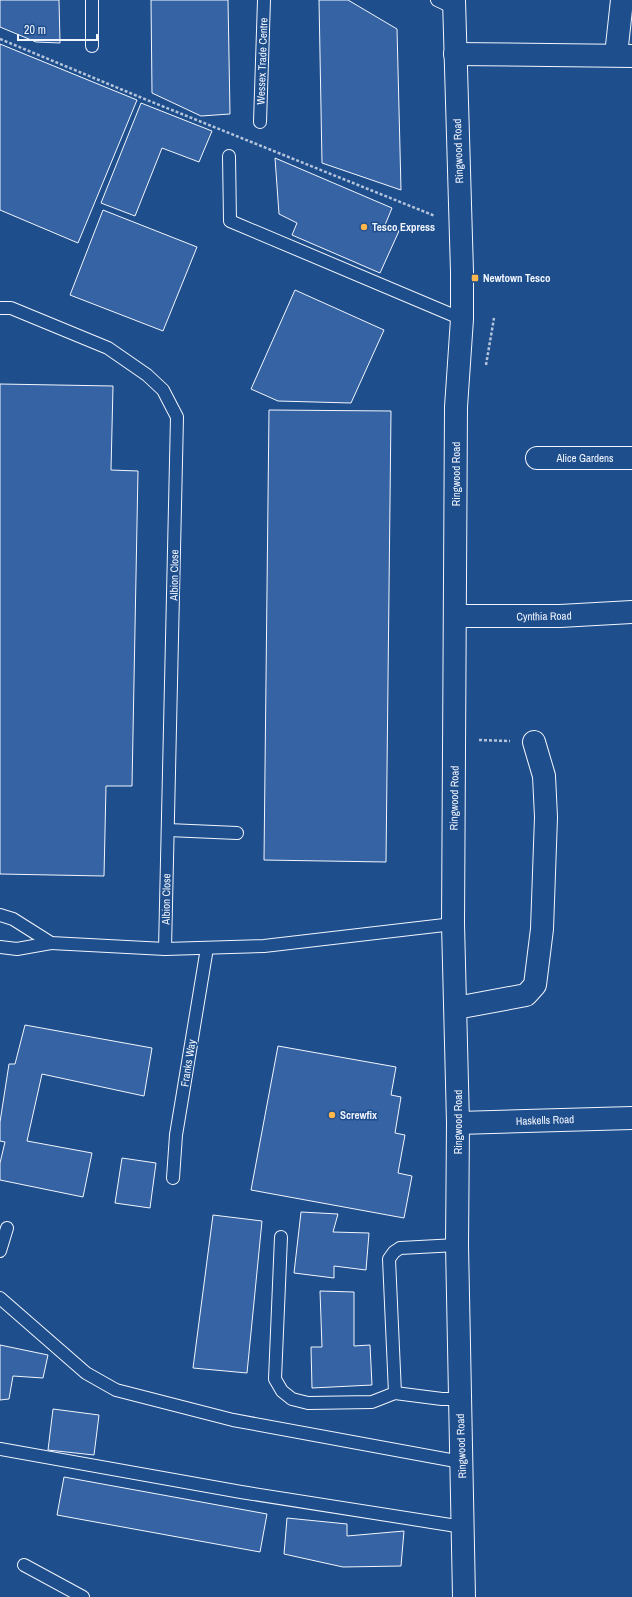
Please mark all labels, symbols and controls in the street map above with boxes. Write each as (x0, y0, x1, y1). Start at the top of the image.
scale bar (18, 16, 97, 42)
street label: Wessex Trade Centre (253, 17, 271, 105)
text: 20 m (24, 22, 46, 38)
street label: Ringwood Road (450, 118, 466, 184)
place label: Tesco Express (372, 220, 435, 234)
marker: Tesco Express (359, 222, 369, 232)
place label: Newtown Tesco (483, 271, 551, 285)
marker: Newtown Tesco (470, 273, 480, 283)
street label: Ringwood Road (449, 442, 463, 506)
street label: Alice Gardens (555, 451, 614, 465)
street label: Albion Close (167, 549, 181, 602)
street label: Cynthia Road (516, 609, 572, 623)
street label: Ringwood Road (446, 766, 462, 830)
street label: Albion Close (159, 873, 173, 926)
street label: Franks Way (177, 1038, 199, 1088)
street label: Ringwood Road (451, 1090, 465, 1154)
place label: Screwfix (340, 1108, 377, 1122)
marker: Screwfix (327, 1110, 337, 1120)
street label: Haskells Road (516, 1112, 574, 1128)
street label: Ringwood Road (453, 1413, 469, 1479)

